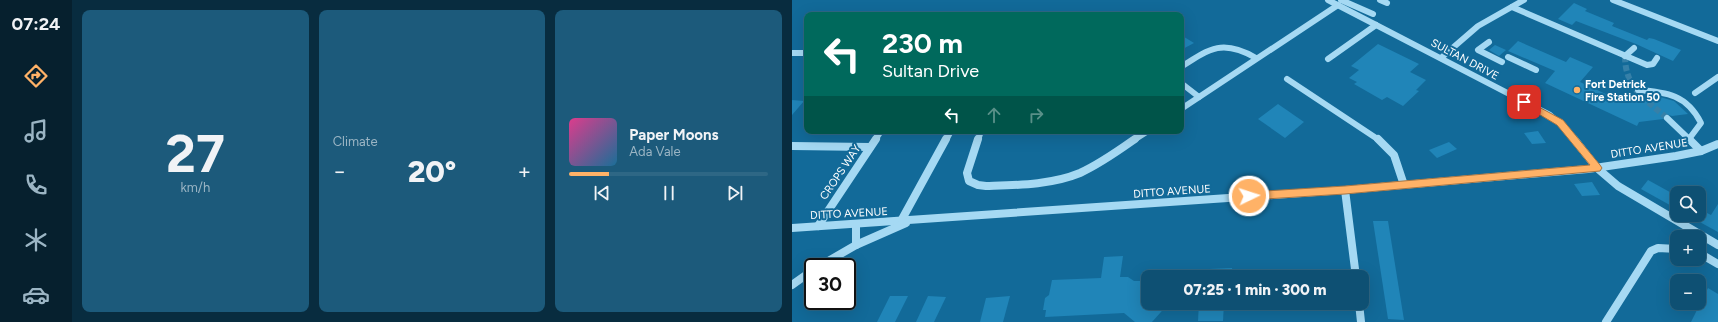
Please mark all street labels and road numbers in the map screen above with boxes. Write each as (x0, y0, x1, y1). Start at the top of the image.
street label: SULTAN DRIVE (1429, 36, 1501, 83)
street label: DITTO AVENUE (1610, 136, 1689, 161)
street label: CROPS WAY (817, 142, 864, 202)
street label: DITTO AVENUE (1133, 182, 1211, 201)
street label: DITTO AVENUE (810, 205, 888, 222)

